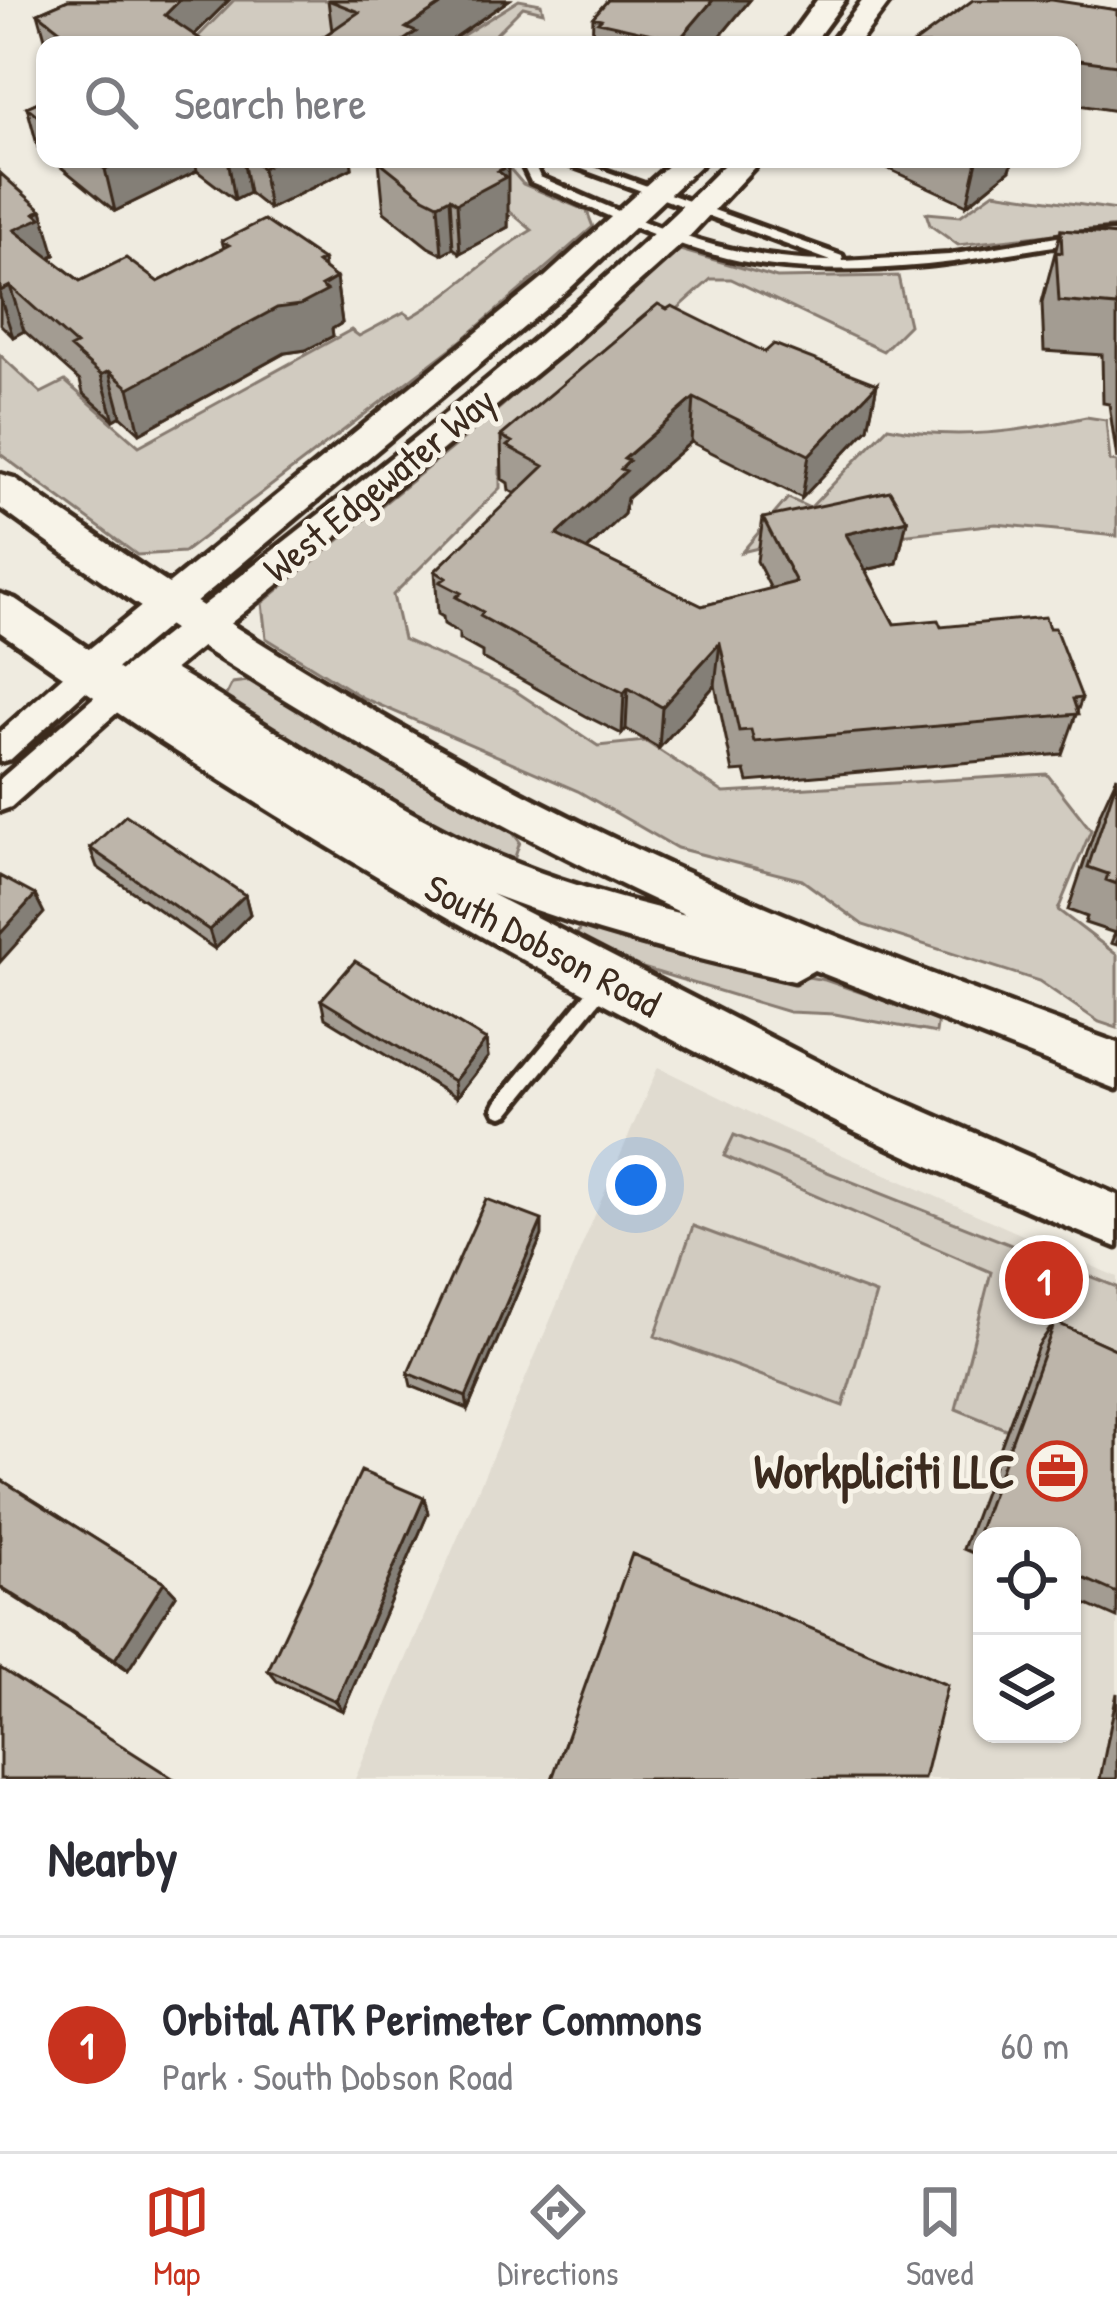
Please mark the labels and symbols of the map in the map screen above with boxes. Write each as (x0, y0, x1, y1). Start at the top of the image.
street label: West Edgewater Way (252, 374, 506, 594)
street label: South Dobson Road (416, 860, 670, 1029)
your location (606, 1155, 666, 1215)
pin: 1 (1005, 1235, 1083, 1325)
place label: Workpliciti LLC (754, 1438, 1015, 1504)
office icon: Workpliciti LLC (1026, 1440, 1088, 1502)

